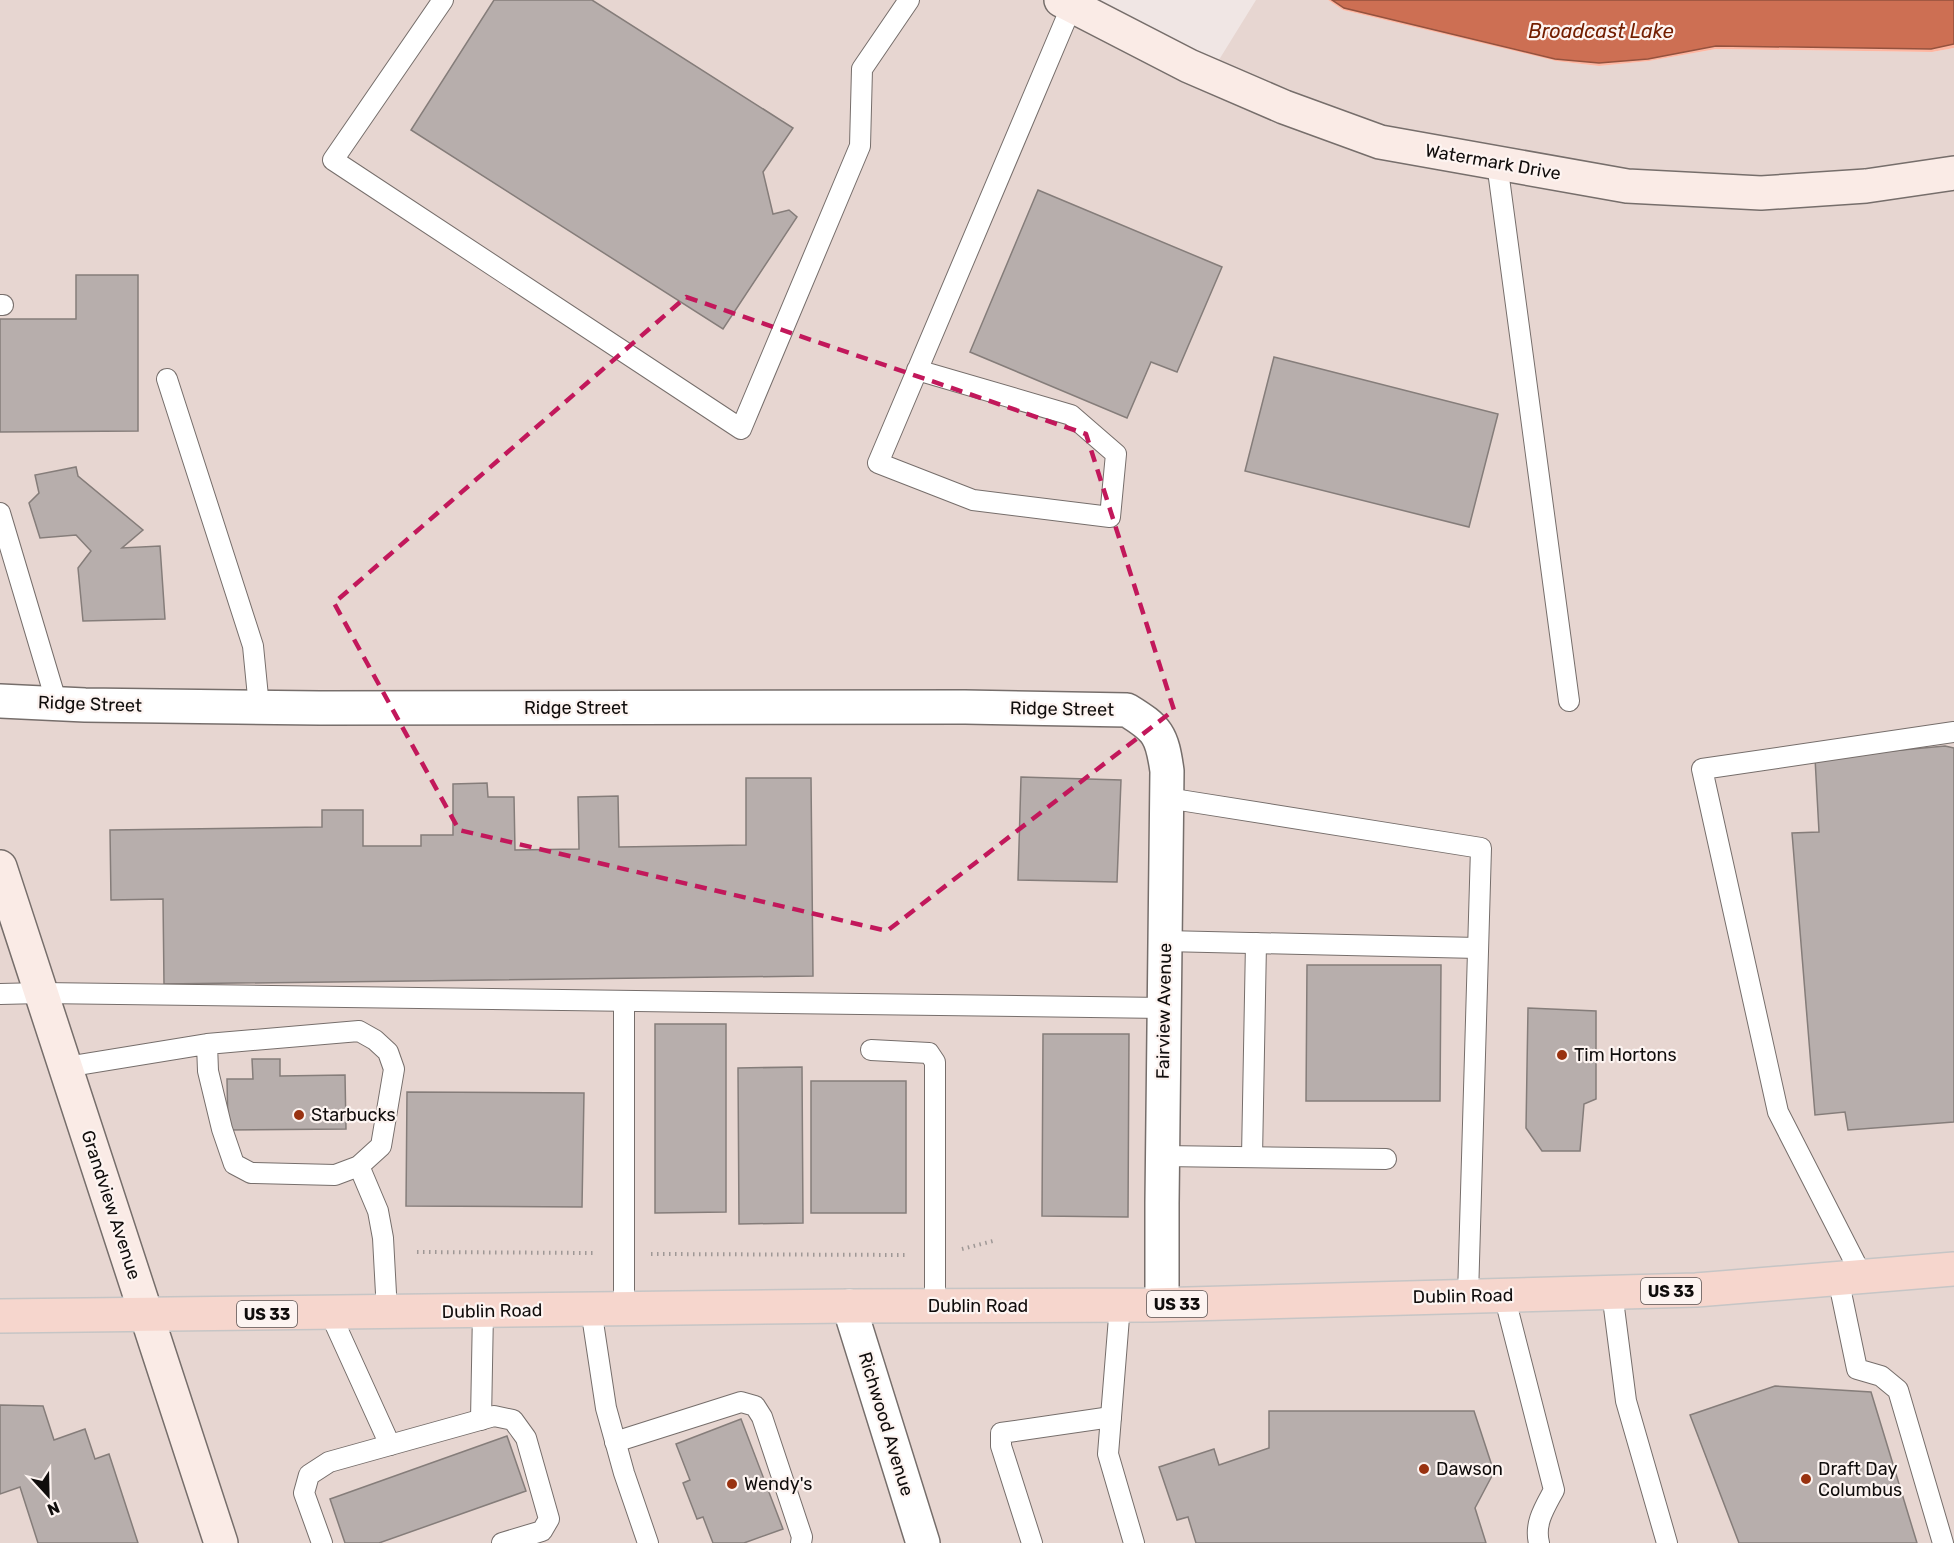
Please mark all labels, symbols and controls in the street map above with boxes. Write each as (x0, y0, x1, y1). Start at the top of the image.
water label: Broadcast Lake (1528, 19, 1674, 43)
street label: Watermark Drive (1423, 139, 1563, 185)
street label: Ridge Street (38, 691, 142, 717)
street label: Ridge Street (524, 697, 628, 719)
street label: Ridge Street (1010, 697, 1114, 721)
street label: Fairview Avenue (1152, 943, 1176, 1079)
place label: Tim Hortons (1574, 1044, 1677, 1066)
marker: Tim Hortons (1555, 1048, 1569, 1062)
place label: Starbucks (311, 1104, 396, 1126)
marker: Starbucks (292, 1108, 306, 1122)
street label: Grandview Avenue (76, 1128, 146, 1282)
road number: US 33 (1641, 1278, 1701, 1304)
street label: Dublin Road (1412, 1284, 1514, 1308)
road number: US 33 (1147, 1291, 1207, 1317)
street label: Dublin Road (928, 1295, 1028, 1317)
street label: Dublin Road (441, 1299, 543, 1323)
road number: US 33 (237, 1301, 297, 1327)
street label: Richwood Avenue (854, 1349, 918, 1499)
place label: Dawson (1436, 1458, 1503, 1480)
place label: Draft Day Columbus (1818, 1458, 1902, 1501)
marker: Dawson (1417, 1462, 1431, 1476)
north arrow (18, 1465, 78, 1525)
marker: Draft Day Columbus (1799, 1472, 1813, 1486)
place label: Wendy's (744, 1473, 812, 1495)
marker: Wendy's (725, 1477, 739, 1491)
text: N (45, 1497, 62, 1519)

